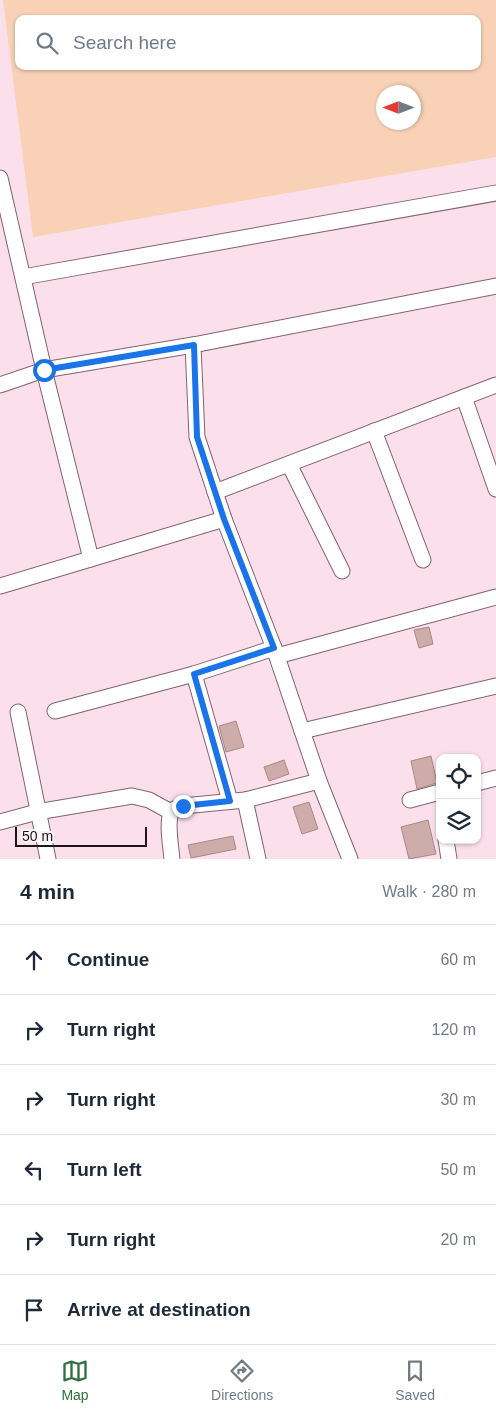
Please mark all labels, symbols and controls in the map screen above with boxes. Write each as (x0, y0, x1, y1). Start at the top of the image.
search box (15, 15, 481, 70)
icon: search (33, 29, 61, 57)
text: Search here (73, 32, 177, 53)
north arrow (376, 85, 421, 130)
route start (33, 359, 56, 382)
map controls (436, 754, 481, 844)
button: locate (436, 754, 481, 799)
route end (172, 795, 195, 818)
button: layers (436, 799, 481, 844)
scale bar (15, 824, 148, 847)
text: 50 m (22, 828, 53, 844)
text: 4 min (20, 880, 75, 903)
text: Walk · 280 m (382, 883, 476, 900)
icon: ahead (20, 946, 48, 974)
text: Continue (67, 949, 149, 970)
text: 60 m (440, 951, 476, 968)
icon: right (20, 1016, 48, 1044)
text: Turn right (67, 1019, 155, 1040)
text: 120 m (432, 1021, 476, 1038)
icon: right (20, 1086, 48, 1114)
text: Turn right (67, 1089, 155, 1110)
text: 30 m (440, 1091, 476, 1108)
icon: left (20, 1156, 48, 1184)
text: Turn left (67, 1159, 142, 1180)
text: 50 m (440, 1161, 476, 1178)
icon: right (20, 1226, 48, 1254)
text: Turn right (67, 1229, 155, 1250)
text: 20 m (440, 1231, 476, 1248)
icon: arrive (20, 1296, 48, 1324)
text: Arrive at destination (67, 1299, 251, 1320)
tab: Map (61, 1357, 89, 1403)
tab: Directions (211, 1357, 273, 1403)
tab: Saved (395, 1357, 435, 1403)

